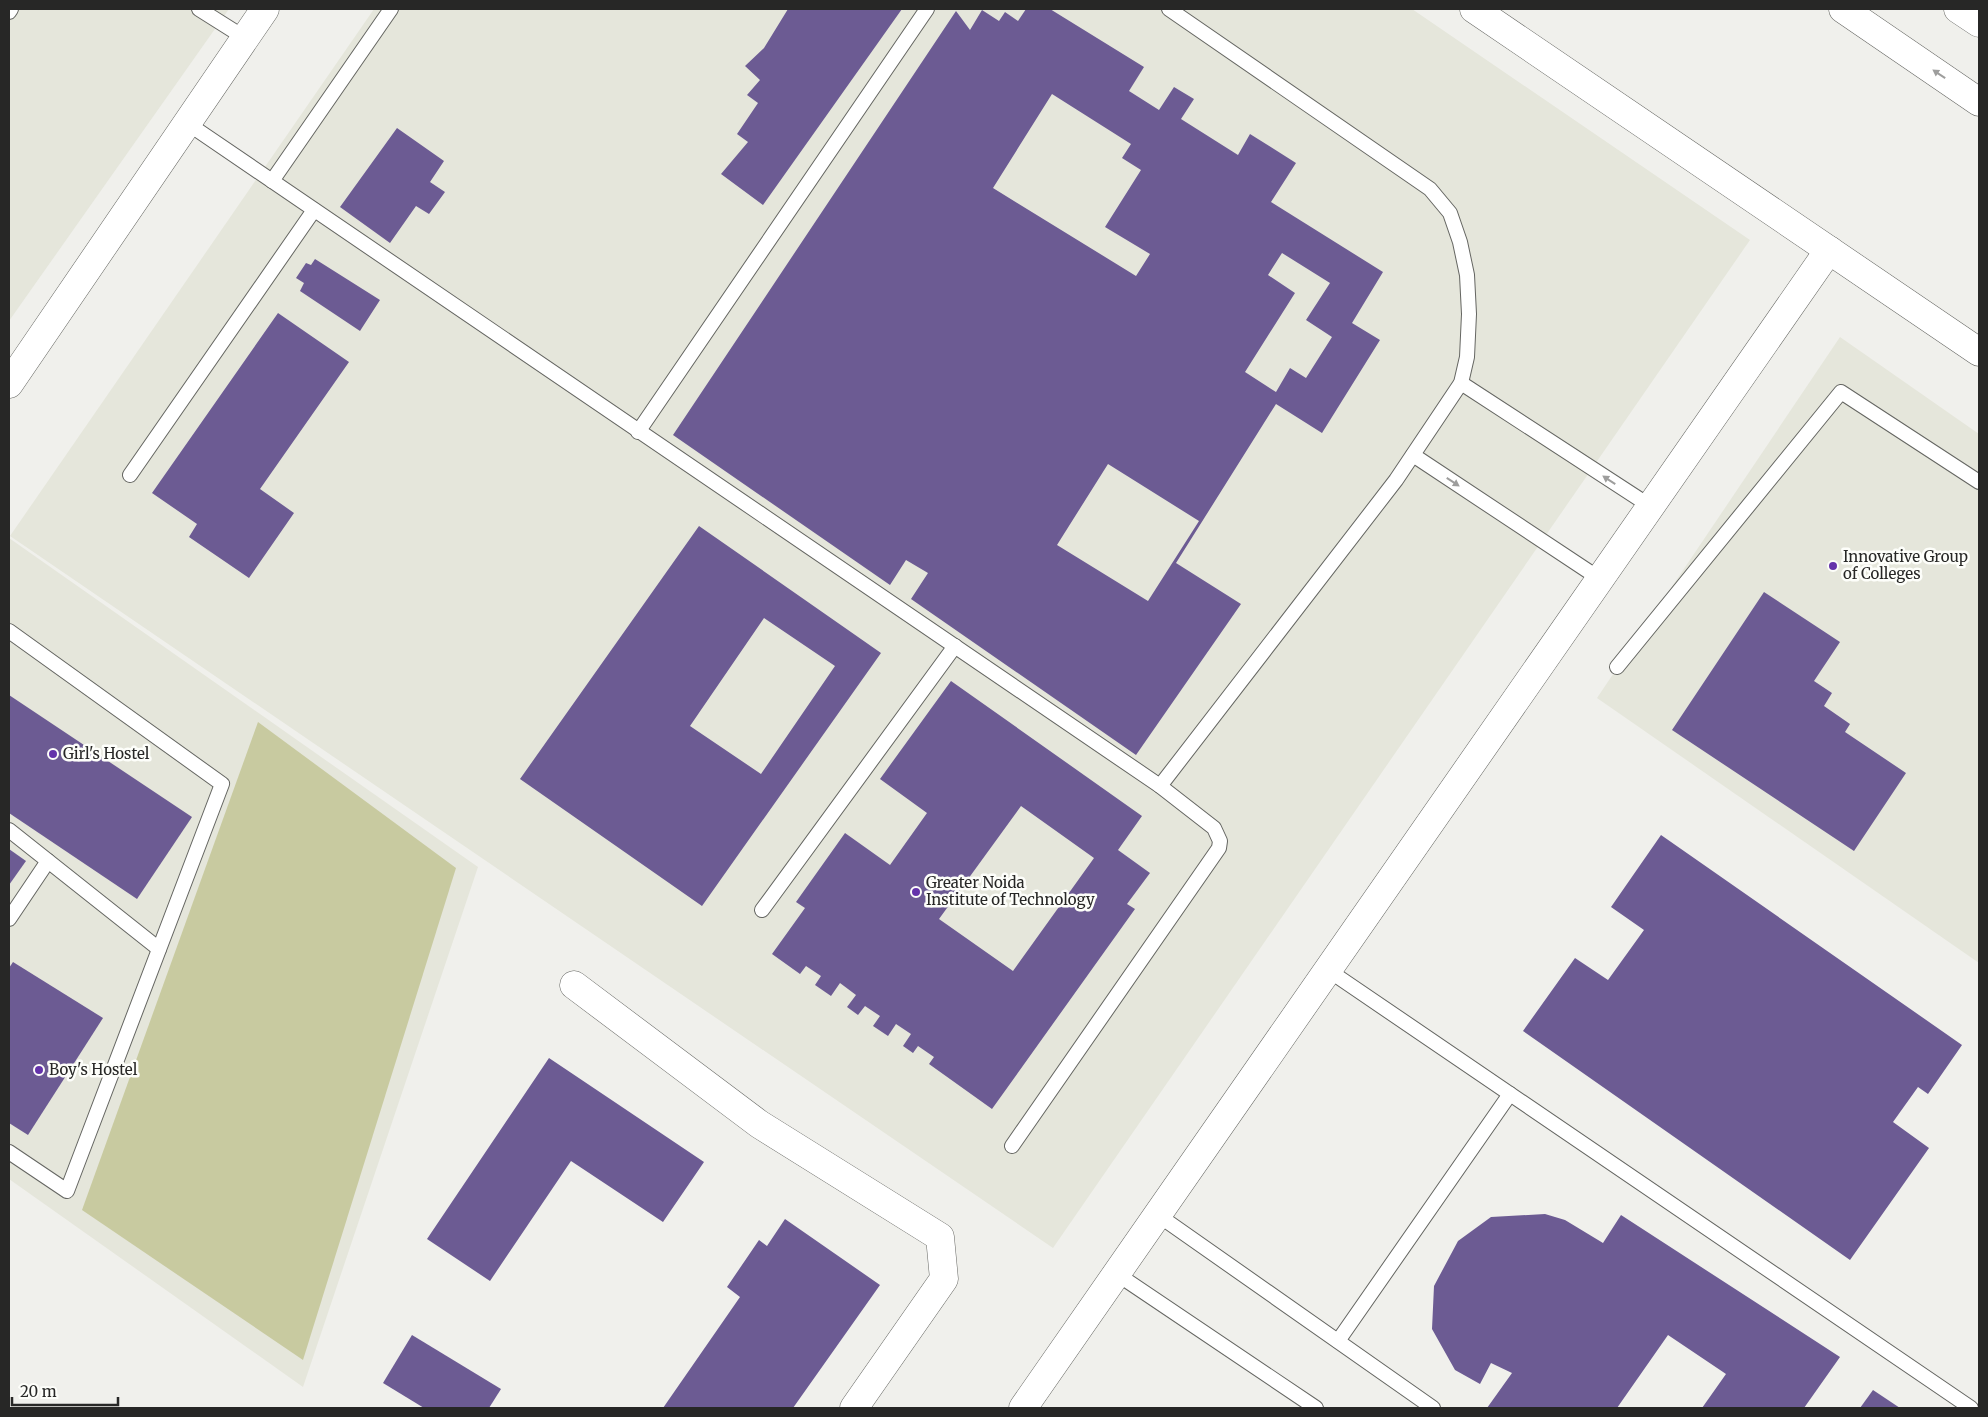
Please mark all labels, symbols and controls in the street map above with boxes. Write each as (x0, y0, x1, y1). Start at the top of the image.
one-way arrow (1932, 69, 1946, 79)
one-way arrow (1602, 475, 1616, 485)
one-way arrow (1447, 477, 1460, 487)
place label: Innovative Group of Colleges (1843, 547, 1968, 583)
marker: Innovative Group of Colleges (1827, 560, 1839, 572)
place label: Girl's Hostel (63, 744, 150, 763)
marker: Girl's Hostel (47, 748, 59, 760)
place label: Greater Noida Institute of Technology (926, 873, 1095, 909)
marker: Greater Noida Institute of Technology (910, 886, 922, 898)
place label: Boy's Hostel (49, 1060, 138, 1079)
marker: Boy's Hostel (33, 1064, 45, 1076)
scale bar (12, 1374, 119, 1406)
text: 20 m (20, 1382, 57, 1401)

